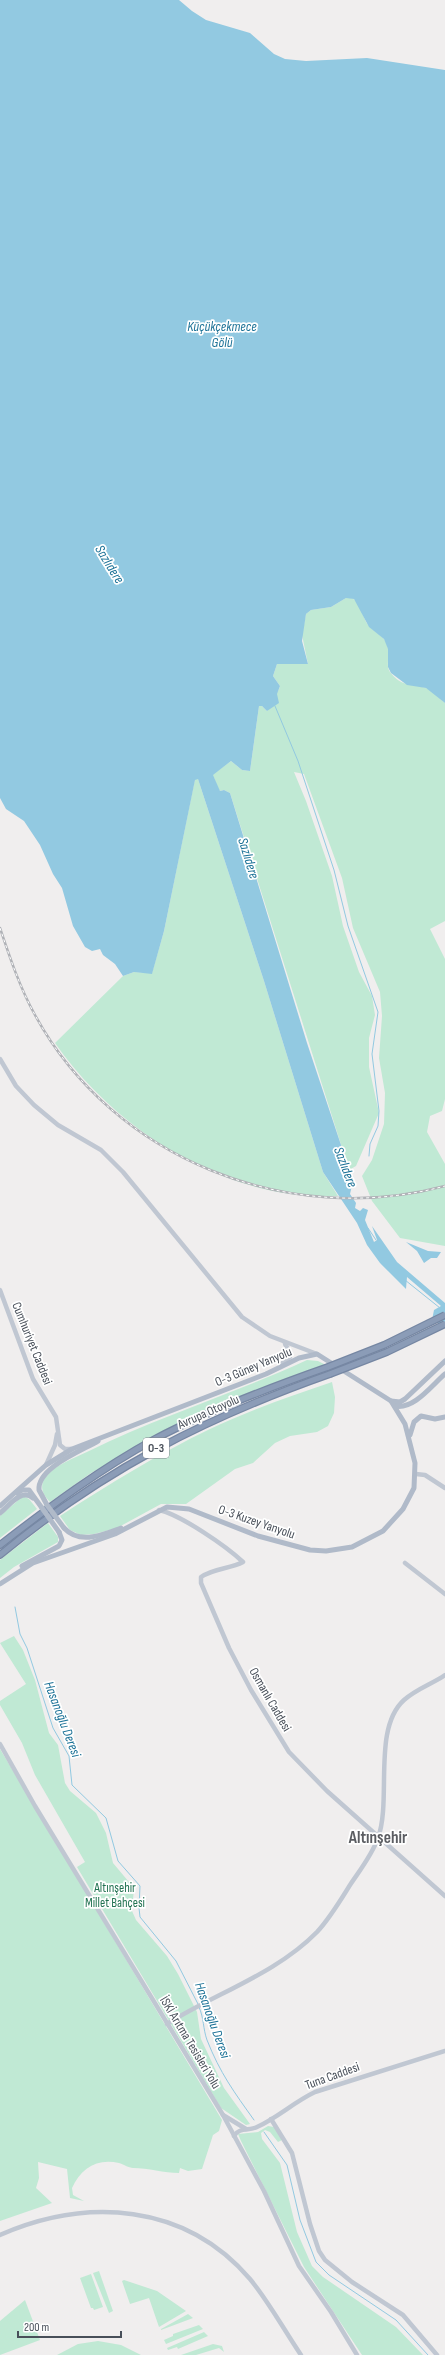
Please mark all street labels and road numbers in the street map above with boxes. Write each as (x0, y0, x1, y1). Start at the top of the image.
street label: Cumhuriyet Caddesi (8, 1300, 56, 1387)
street label: O-3 Güney Yanyolu (213, 1344, 294, 1390)
street label: Avrupa Otoyolu (174, 1391, 242, 1433)
road number: O-3 (143, 1438, 169, 1458)
street label: O-3 Kuzey Yanyolu (216, 1501, 297, 1543)
street label: Osmanlı Caddesi (245, 1665, 295, 1734)
street label: İSKİ Arıtma Tesisleri Yolu (156, 1993, 225, 2092)
street label: Tuna Caddesi (303, 2059, 362, 2093)

